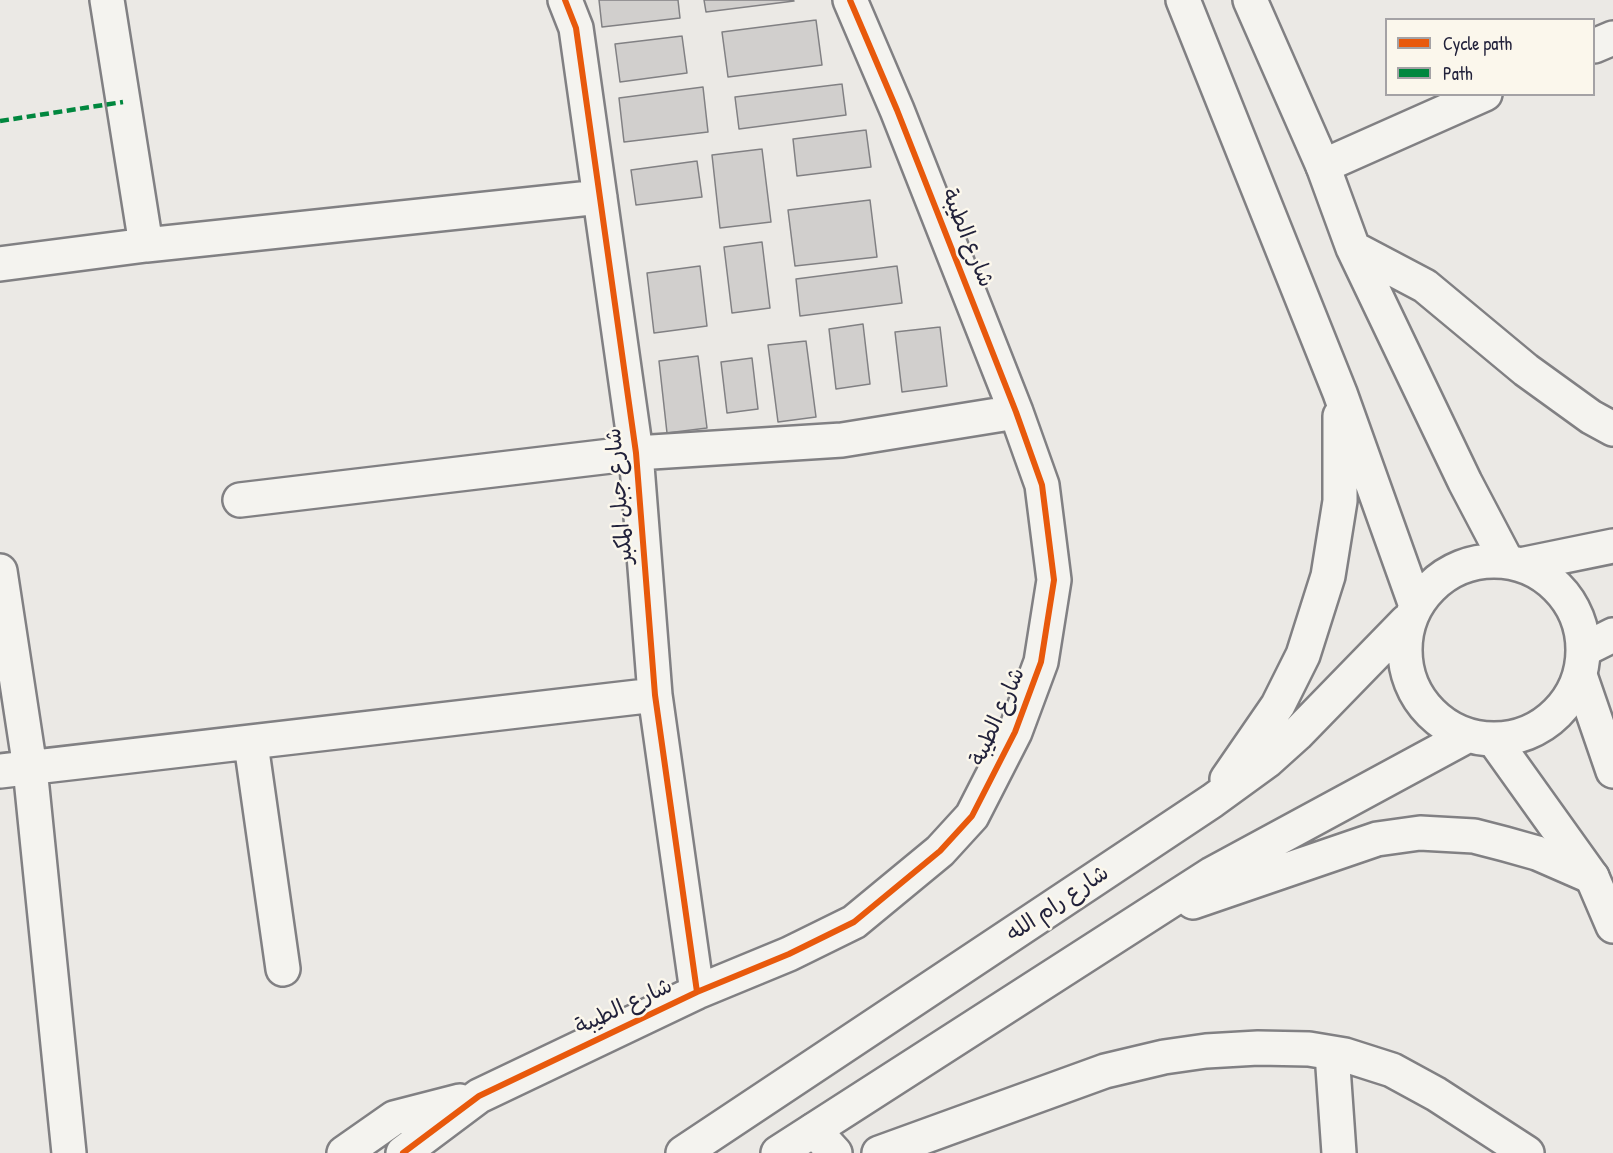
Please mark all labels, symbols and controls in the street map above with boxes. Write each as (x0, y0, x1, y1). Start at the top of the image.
legend (1385, 18, 1595, 96)
text: Cycle path (1443, 31, 1512, 56)
text: Path (1443, 61, 1472, 86)
street label: شارع الطيبة (935, 185, 999, 291)
street label: شارع جبل المكبر (601, 427, 639, 565)
street label: شارع الطيبة (965, 664, 1031, 770)
street label: شارع رام الله (1002, 860, 1114, 948)
street label: شارع الطيبة (571, 973, 677, 1041)

